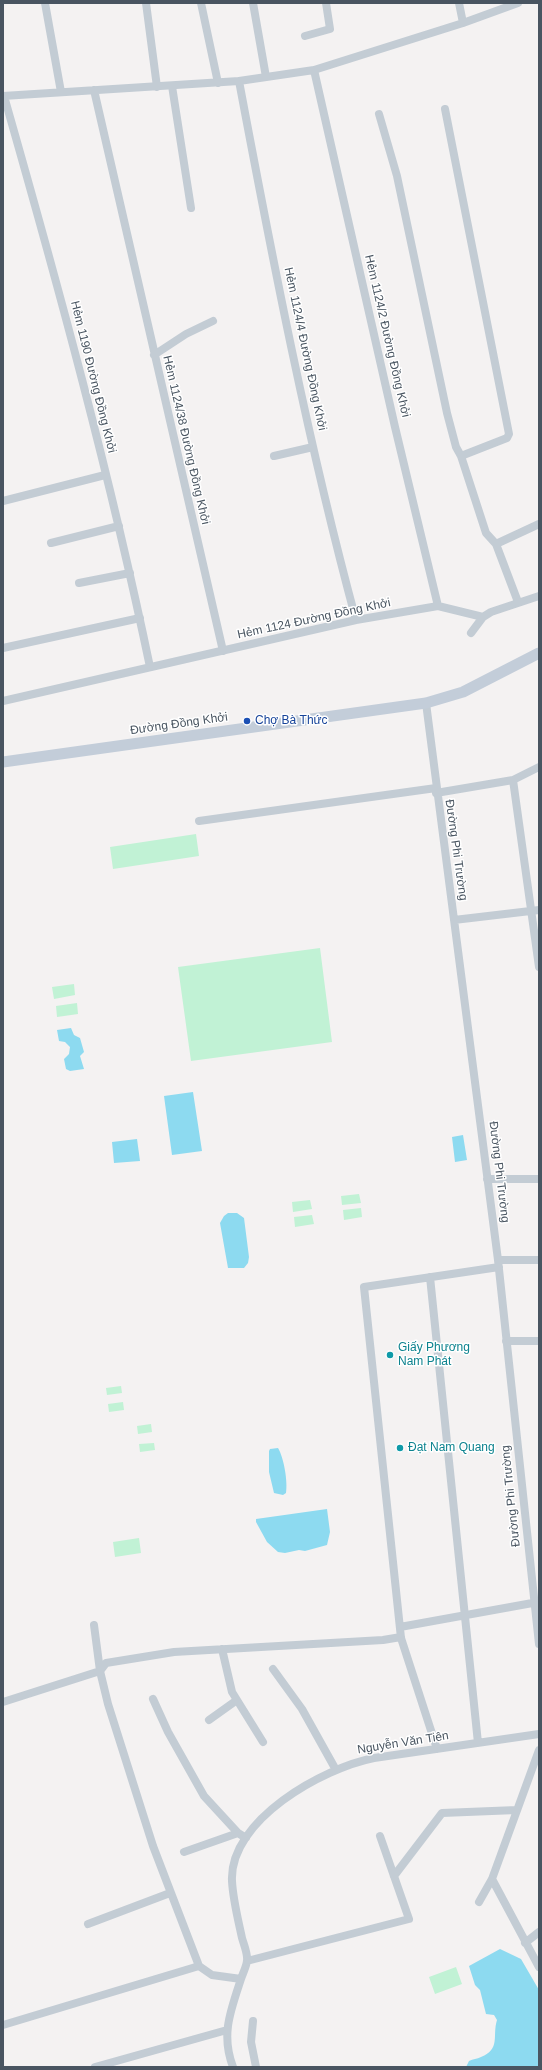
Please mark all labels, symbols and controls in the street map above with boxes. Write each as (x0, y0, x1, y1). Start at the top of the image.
street label: Hẻm 1124/2 Đường Đồng Khởi (361, 253, 413, 419)
street label: Hẻm 1124/4 Đường Đồng Khởi (281, 266, 329, 432)
street label: Hẻm 1190 Đường Đồng Khởi (67, 299, 119, 455)
street label: Hẻm 1124/38 Đường Đồng Khởi (160, 354, 212, 526)
street label: Hẻm 1124 Đường Đồng Khởi (236, 596, 392, 642)
street label: Đường Đồng Khởi (129, 710, 229, 738)
place label: Chợ Bà Thức (255, 714, 328, 728)
marker: Chợ Bà Thức (242, 716, 252, 726)
street label: Đường Phi Trường (442, 798, 470, 902)
street label: Đường Phi Trường (486, 1120, 512, 1224)
place label: Giấy Phương Nam Phát (398, 1341, 470, 1369)
marker: Giấy Phương Nam Phát (385, 1350, 395, 1360)
place label: Đạt Nam Quang (408, 1441, 495, 1455)
marker: Đạt Nam Quang (395, 1443, 405, 1453)
street label: Đường Phi Trường (499, 1444, 523, 1548)
street label: Nguyễn Văn Tiên (356, 1729, 450, 1757)

